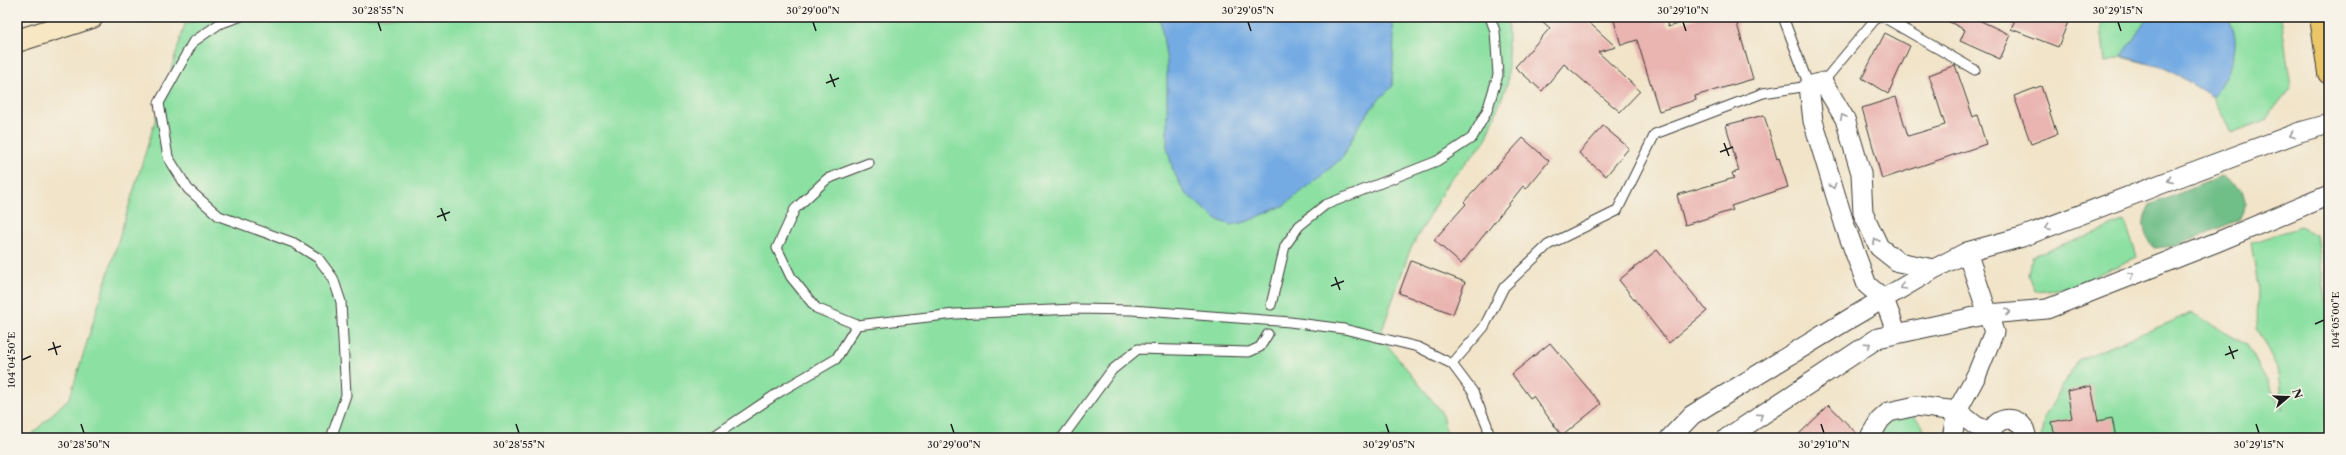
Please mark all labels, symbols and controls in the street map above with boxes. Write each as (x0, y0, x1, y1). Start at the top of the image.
text: 30°28'55"N (352, 4, 404, 17)
text: 30°29'00"N (786, 4, 840, 17)
text: 30°29'05"N (1222, 4, 1274, 17)
text: 30°29'10"N (1657, 4, 1709, 17)
text: 30°29'15"N (2093, 4, 2143, 17)
one-way arrow (1840, 114, 1848, 121)
one-way arrow (2288, 131, 2295, 139)
one-way arrow (2166, 176, 2173, 184)
one-way arrow (1828, 182, 1837, 189)
one-way arrow (2045, 222, 2052, 230)
one-way arrow (1873, 238, 1881, 245)
one-way arrow (2126, 272, 2134, 280)
one-way arrow (1900, 283, 1907, 290)
text: 104°05'00"E (2329, 292, 2342, 348)
one-way arrow (2005, 308, 2011, 317)
text: 104°04'50"E (5, 332, 18, 388)
one-way arrow (1864, 342, 1871, 349)
north arrow (2268, 377, 2308, 417)
text: N (2289, 387, 2306, 401)
one-way arrow (1756, 414, 1763, 421)
text: 30°28'50"N (58, 438, 110, 451)
text: 30°28'55"N (493, 438, 545, 451)
text: 30°29'00"N (927, 438, 981, 451)
text: 30°29'05"N (1363, 438, 1415, 451)
text: 30°29'10"N (1798, 438, 1850, 451)
text: 30°29'15"N (2234, 438, 2284, 451)

